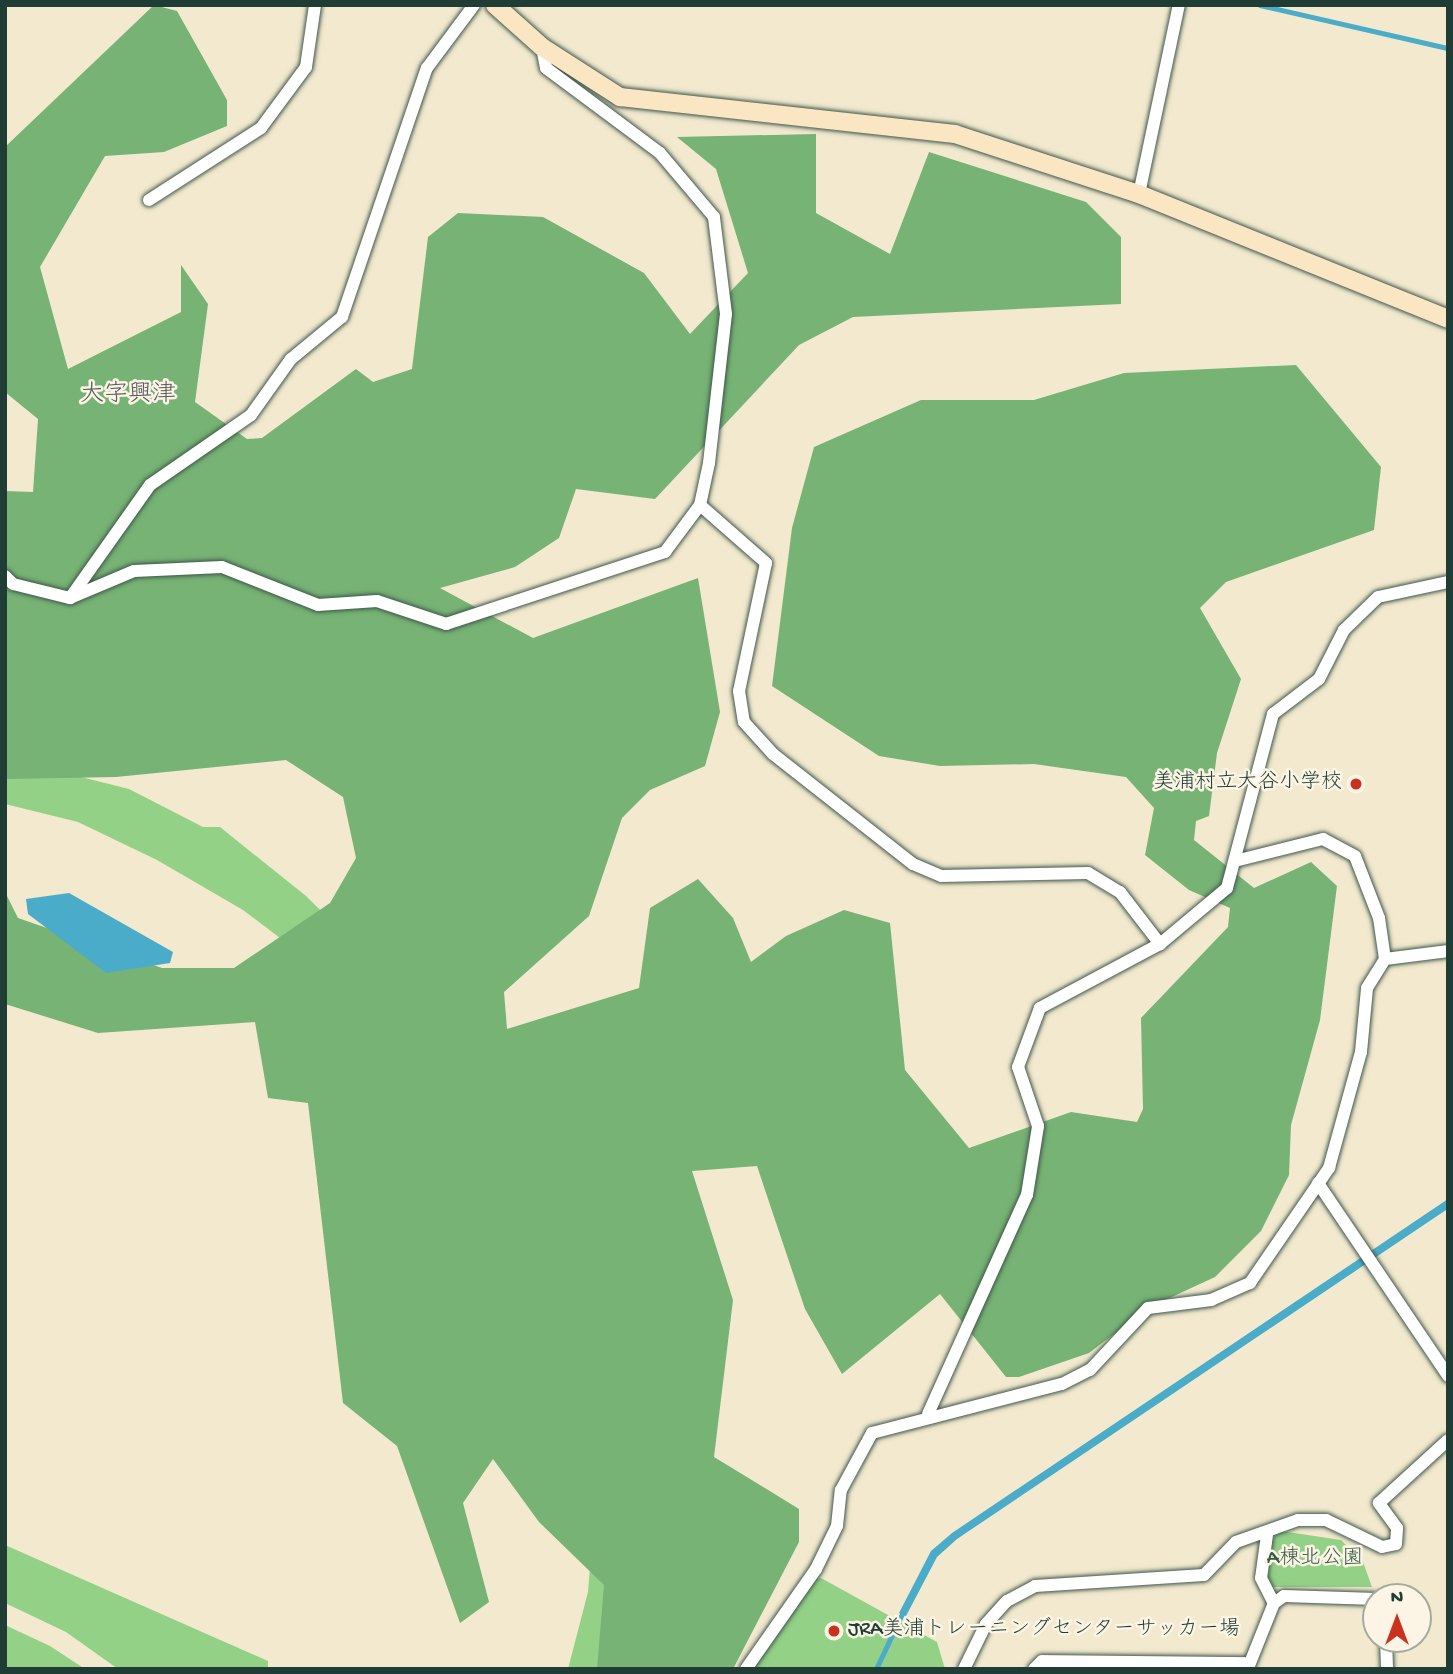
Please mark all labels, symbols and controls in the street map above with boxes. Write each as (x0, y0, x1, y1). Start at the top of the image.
district label: 大字興津 (80, 382, 176, 410)
place label: 美浦村立大谷小学校 (1153, 771, 1342, 797)
marker: 美浦村立大谷小学校 (1348, 776, 1364, 792)
park label: A棟北公園 (1267, 1547, 1363, 1573)
north arrow (1362, 1583, 1432, 1653)
text: N (1391, 1587, 1403, 1610)
place label: JRA美浦トレーニングセンターサッカー場 (848, 1618, 1240, 1644)
marker: JRA美浦トレーニングセンターサッカー場 (826, 1623, 842, 1639)

